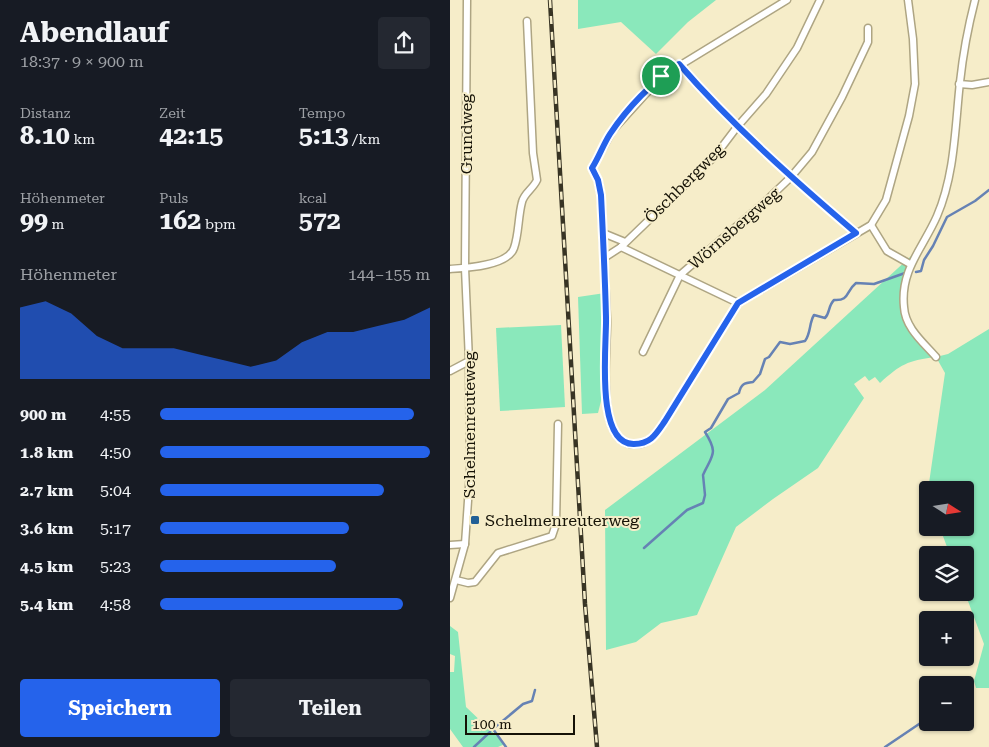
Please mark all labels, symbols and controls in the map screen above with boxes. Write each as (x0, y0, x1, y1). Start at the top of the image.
text: Abendlauf (20, 16, 169, 49)
button: share (378, 17, 430, 69)
text: 18:37 · 9 × 900 m (20, 52, 144, 71)
pin (640, 55, 682, 97)
icon: arrive (647, 62, 675, 90)
street label: Grundweg (457, 93, 476, 174)
text: Distanz (20, 105, 70, 121)
text: Zeit (159, 105, 186, 121)
text: Tempo (299, 105, 345, 121)
text: 8.10 (20, 121, 70, 150)
text: 42:15 (159, 121, 223, 150)
text: 5:13 (299, 121, 348, 150)
text: km (70, 131, 95, 147)
text: /km (348, 131, 380, 147)
street label: Öschbergweg (641, 139, 729, 227)
street label: Wörnsbergweg (685, 183, 785, 273)
text: Höhenmeter (20, 190, 105, 206)
text: Puls (159, 190, 188, 206)
text: kcal (299, 190, 327, 206)
text: 99 (20, 206, 48, 235)
text: 162 (159, 206, 201, 235)
text: 572 (299, 206, 341, 235)
text: m (48, 216, 64, 232)
text: bpm (201, 216, 236, 232)
text: Höhenmeter (20, 265, 117, 284)
text: 144–155 m (348, 265, 430, 284)
street label: Schelmenreuteweg (460, 351, 479, 499)
text: 900 m (20, 405, 66, 424)
text: 4:55 (100, 405, 131, 424)
text: 1.8 km (20, 443, 73, 462)
text: 4:50 (100, 443, 131, 462)
text: 2.7 km (20, 481, 73, 500)
text: 5:04 (100, 481, 131, 500)
north arrow (919, 481, 974, 536)
map controls (919, 481, 974, 731)
place label: Schelmenreuterweg (485, 511, 640, 530)
marker: Schelmenreuterweg (469, 514, 481, 526)
text: 3.6 km (20, 519, 73, 538)
text: 5:17 (100, 519, 131, 538)
button: layers (919, 546, 974, 601)
text: 4.5 km (20, 557, 73, 576)
text: 5:23 (100, 557, 131, 576)
text: 5.4 km (20, 595, 73, 614)
text: 4:58 (100, 595, 131, 614)
button: + (919, 611, 974, 666)
button: − (919, 676, 974, 731)
button: Speichern (20, 679, 220, 737)
button: Teilen (230, 679, 430, 737)
scale bar (465, 712, 575, 735)
text: 100 m (472, 716, 512, 732)

